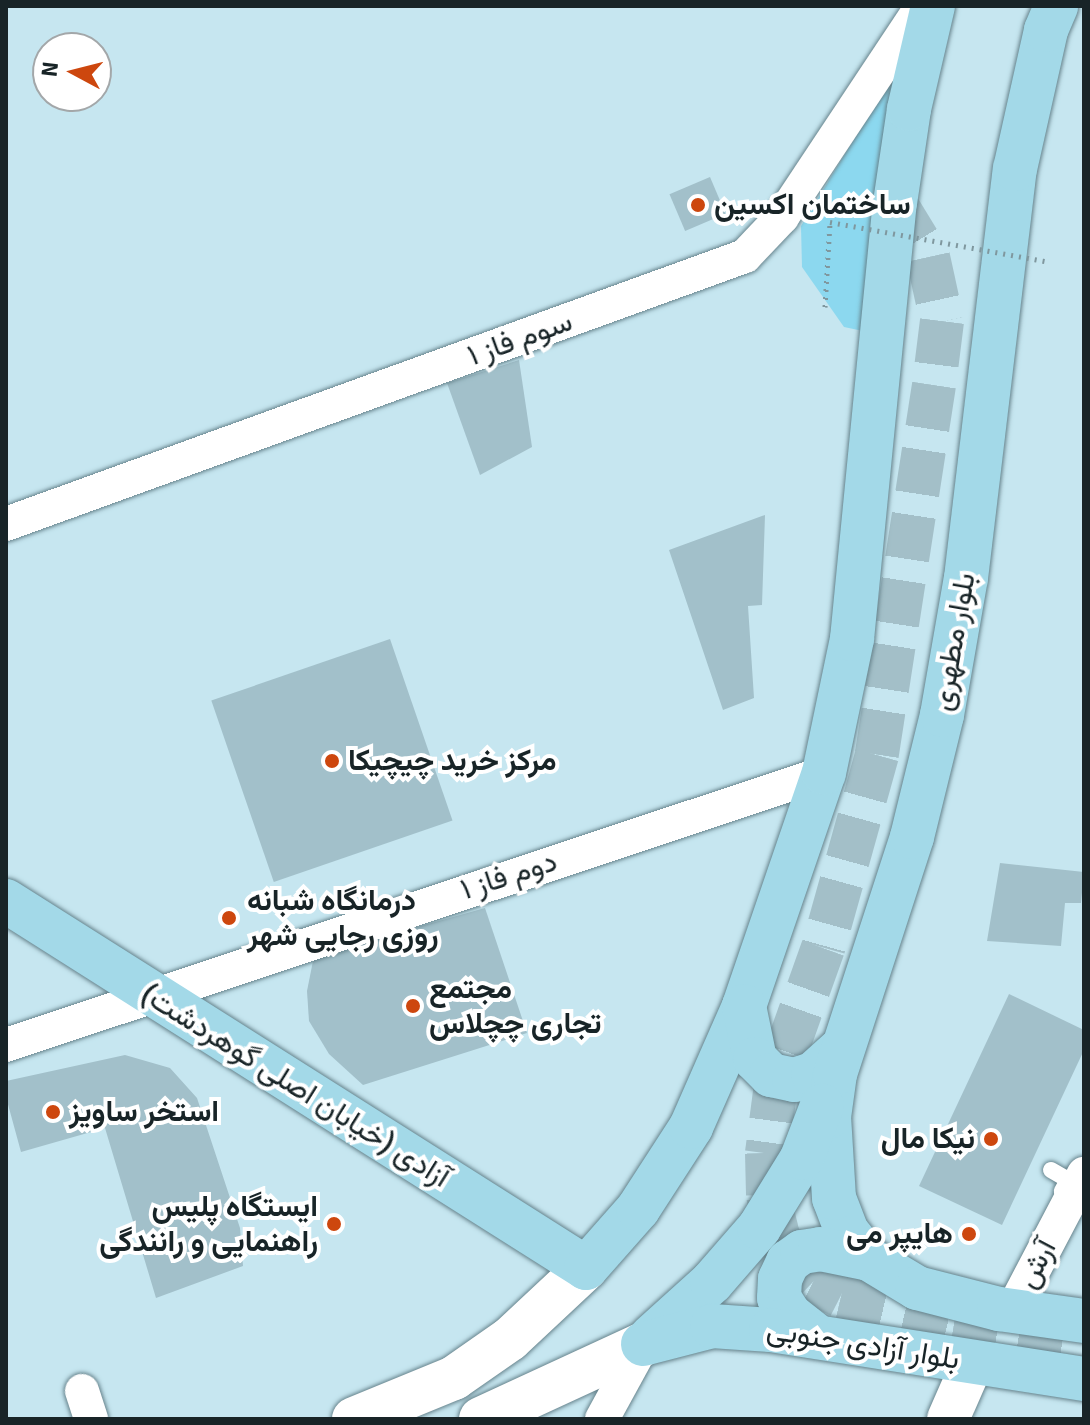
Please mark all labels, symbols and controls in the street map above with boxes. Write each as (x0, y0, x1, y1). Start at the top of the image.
north arrow (32, 32, 112, 112)
text: N (35, 60, 64, 79)
place label: ساختمان اکسین (714, 187, 911, 223)
marker: ساختمان اکسین (689, 196, 707, 214)
street label: سوم فاز ۱ (463, 304, 577, 374)
street label: بلوار مطهری (924, 570, 984, 714)
place label: مرکز خرید چیچیکا (348, 743, 556, 779)
marker: مرکز خرید چیچیکا (323, 752, 341, 770)
street label: دوم فاز ۱ (456, 844, 562, 908)
place label: درمانگاه شبانه روزی رجایی شهر (247, 883, 439, 954)
marker: درمانگاه شبانه روزی رجایی شهر (218, 907, 240, 929)
place label: مجتمع تجاری چچلاس (429, 971, 602, 1042)
street label: آزادی (خیابان اصلی گوهردشت) (134, 976, 456, 1196)
marker: مجتمع تجاری چچلاس (404, 997, 422, 1015)
place label: استخر ساویز (69, 1094, 219, 1130)
marker: استخر ساویز (44, 1103, 62, 1121)
place label: نیکا مال (881, 1121, 975, 1157)
marker: نیکا مال (982, 1130, 1000, 1148)
place label: ایستگاه پلیس راهنمایی و رانندگی (99, 1189, 318, 1260)
marker: ایستگاه پلیس راهنمایی و رانندگی (325, 1215, 343, 1233)
place label: هایپر می (846, 1216, 953, 1252)
marker: هایپر می (960, 1225, 978, 1243)
street label: آرش (1009, 1233, 1065, 1295)
street label: بلوار آزادی جنوبی (764, 1312, 962, 1378)

